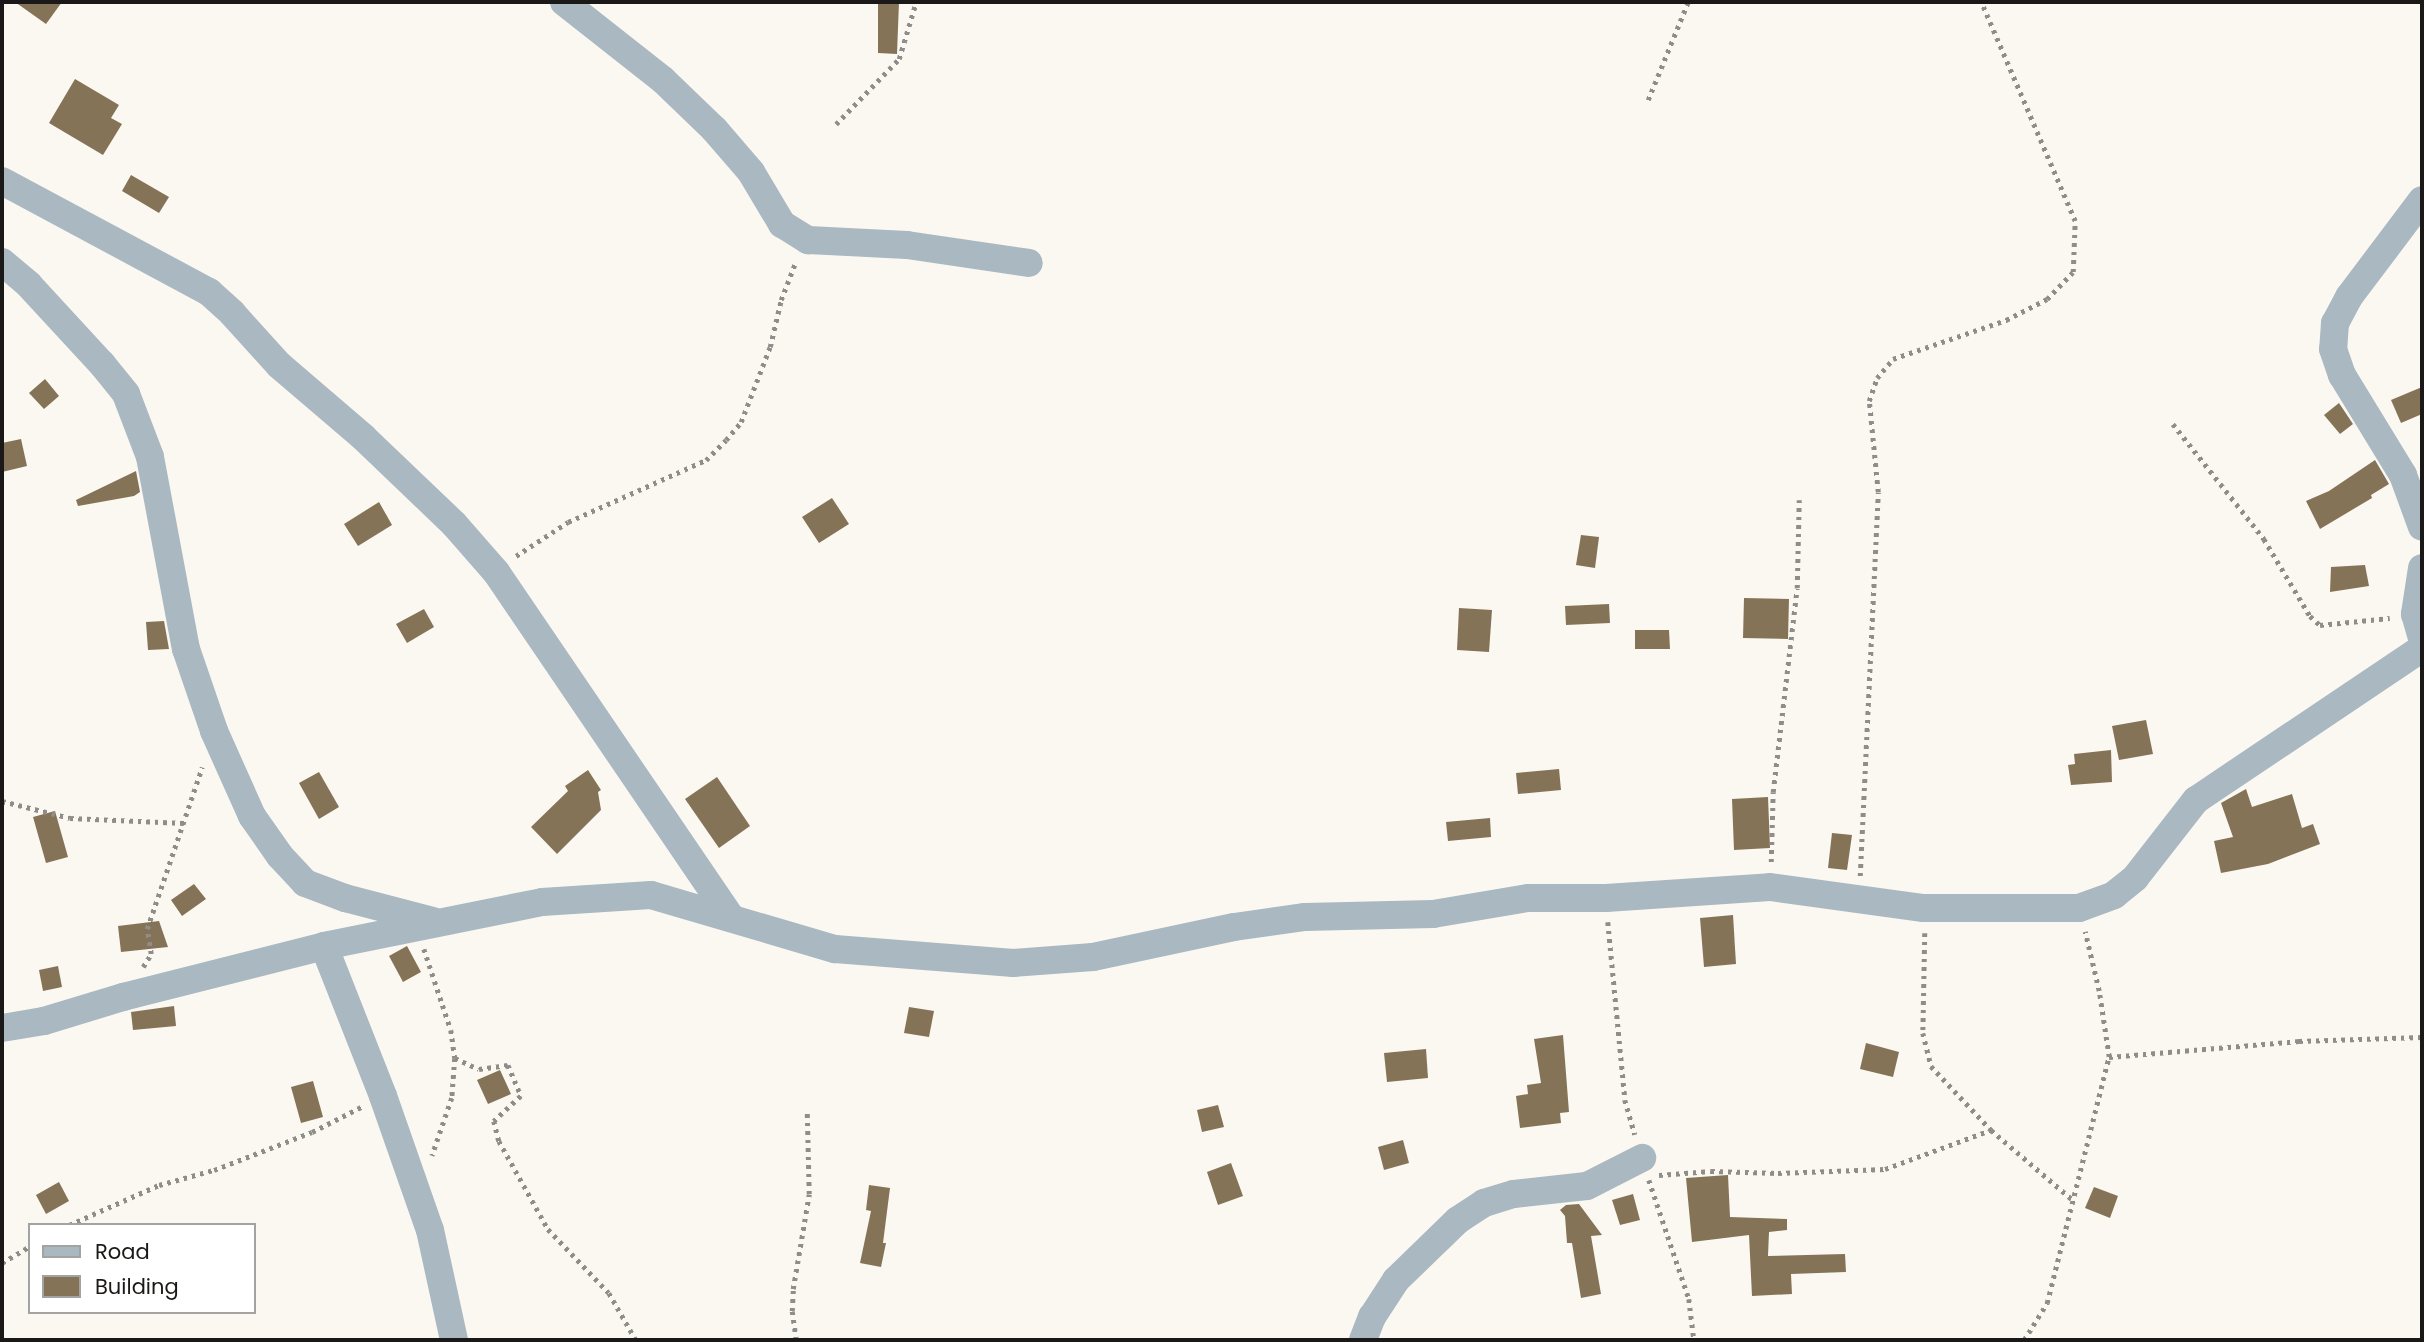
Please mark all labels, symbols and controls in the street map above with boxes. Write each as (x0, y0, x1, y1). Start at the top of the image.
legend (28, 1223, 256, 1314)
text: Road (95, 1237, 150, 1266)
text: Building (95, 1272, 179, 1301)

